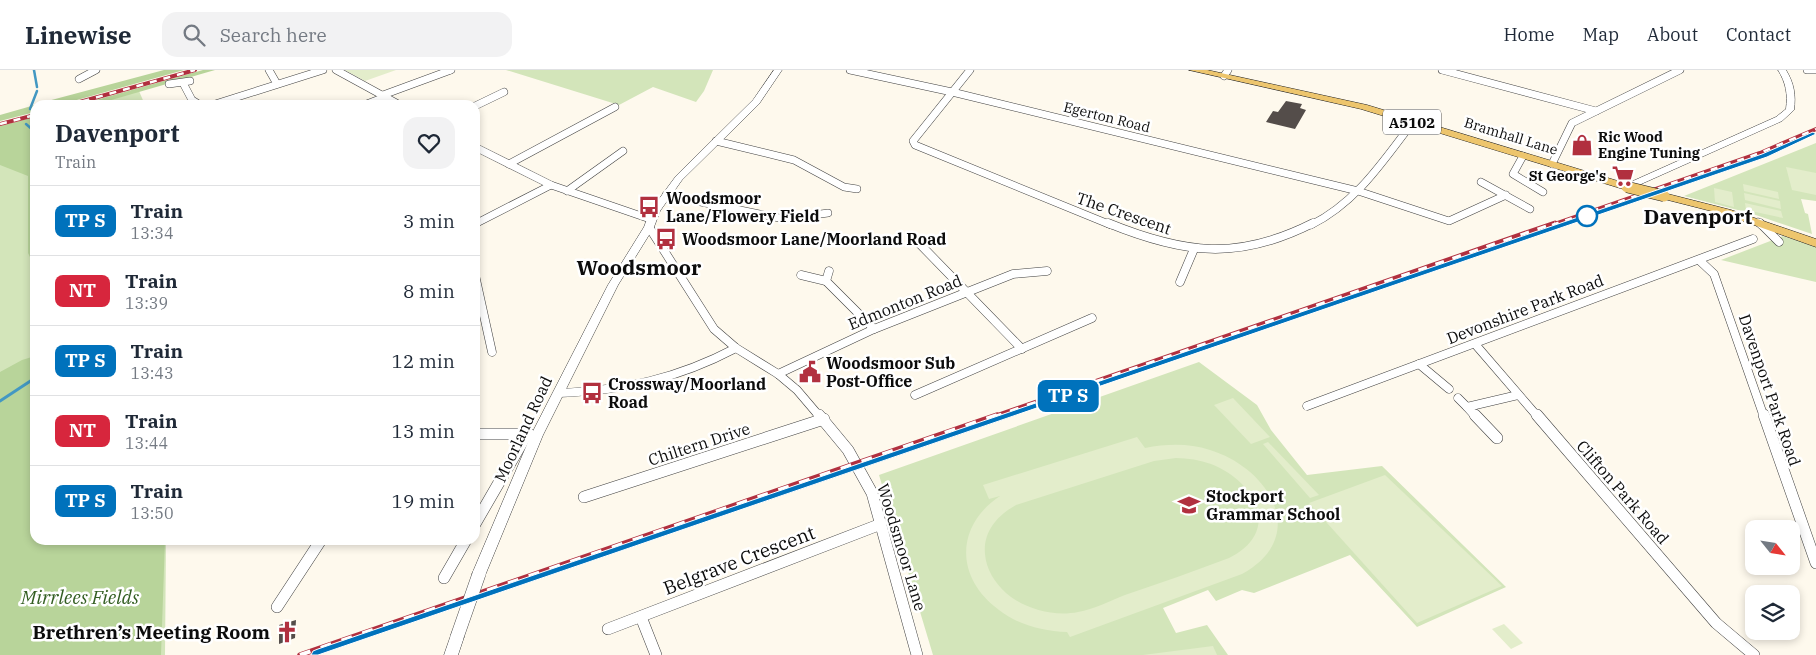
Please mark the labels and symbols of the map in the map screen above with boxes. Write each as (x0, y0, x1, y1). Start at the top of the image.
street label: Egerton Road (1062, 98, 1153, 137)
road number: A5102 (1383, 110, 1441, 134)
street label: Bramhall Lane (1462, 113, 1560, 159)
place label: Ric Wood Engine Tuning (1598, 128, 1701, 162)
shop icon: Ric Wood Engine Tuning (1569, 132, 1595, 158)
supermarket icon: St George's (1610, 163, 1636, 189)
place label: St George's (1529, 167, 1606, 185)
street label: The Crescent (1074, 187, 1174, 239)
place label: Woodsmoor Lane/Flowery Field (666, 188, 820, 226)
bus stop icon: Woodsmoor Lane/Flowery Field (636, 194, 662, 220)
district label: Davenport (1644, 202, 1753, 230)
unlabelled marker (1576, 205, 1598, 227)
bus stop icon: Woodsmoor Lane/Moorland Road (653, 226, 679, 252)
place label: Woodsmoor Lane/Moorland Road (682, 229, 946, 249)
district label: Woodsmoor (577, 253, 702, 281)
street label: Edmonton Road (845, 270, 965, 334)
street label: Devonshire Park Road (1444, 270, 1607, 348)
street label: Davenport Park Road (1735, 311, 1805, 469)
place label: Woodsmoor Sub Post-Office (826, 353, 955, 391)
public building icon: Woodsmoor Sub Post-Office (797, 359, 823, 385)
street label: Moorland Road (490, 373, 556, 485)
place label: Crossway/Moorland Road (608, 374, 766, 412)
bus stop icon: Crossway/Moorland Road (579, 380, 605, 406)
line badge: TP S (1033, 380, 1103, 412)
street label: Chiltern Drive (646, 418, 752, 470)
street label: Clifton Park Road (1572, 436, 1674, 548)
street label: Woodsmoor Lane (873, 481, 931, 613)
place label: Stockport Grammar School (1206, 486, 1340, 524)
school or university icon: Stockport Grammar School (1176, 492, 1202, 518)
street label: Belgrave Crescent (660, 520, 819, 600)
north arrow (1745, 520, 1800, 575)
park label: Mirrlees Fields (20, 585, 139, 609)
church icon: Brethren’s Meeting Room (274, 619, 300, 645)
place label: Brethren’s Meeting Room (32, 620, 270, 644)

